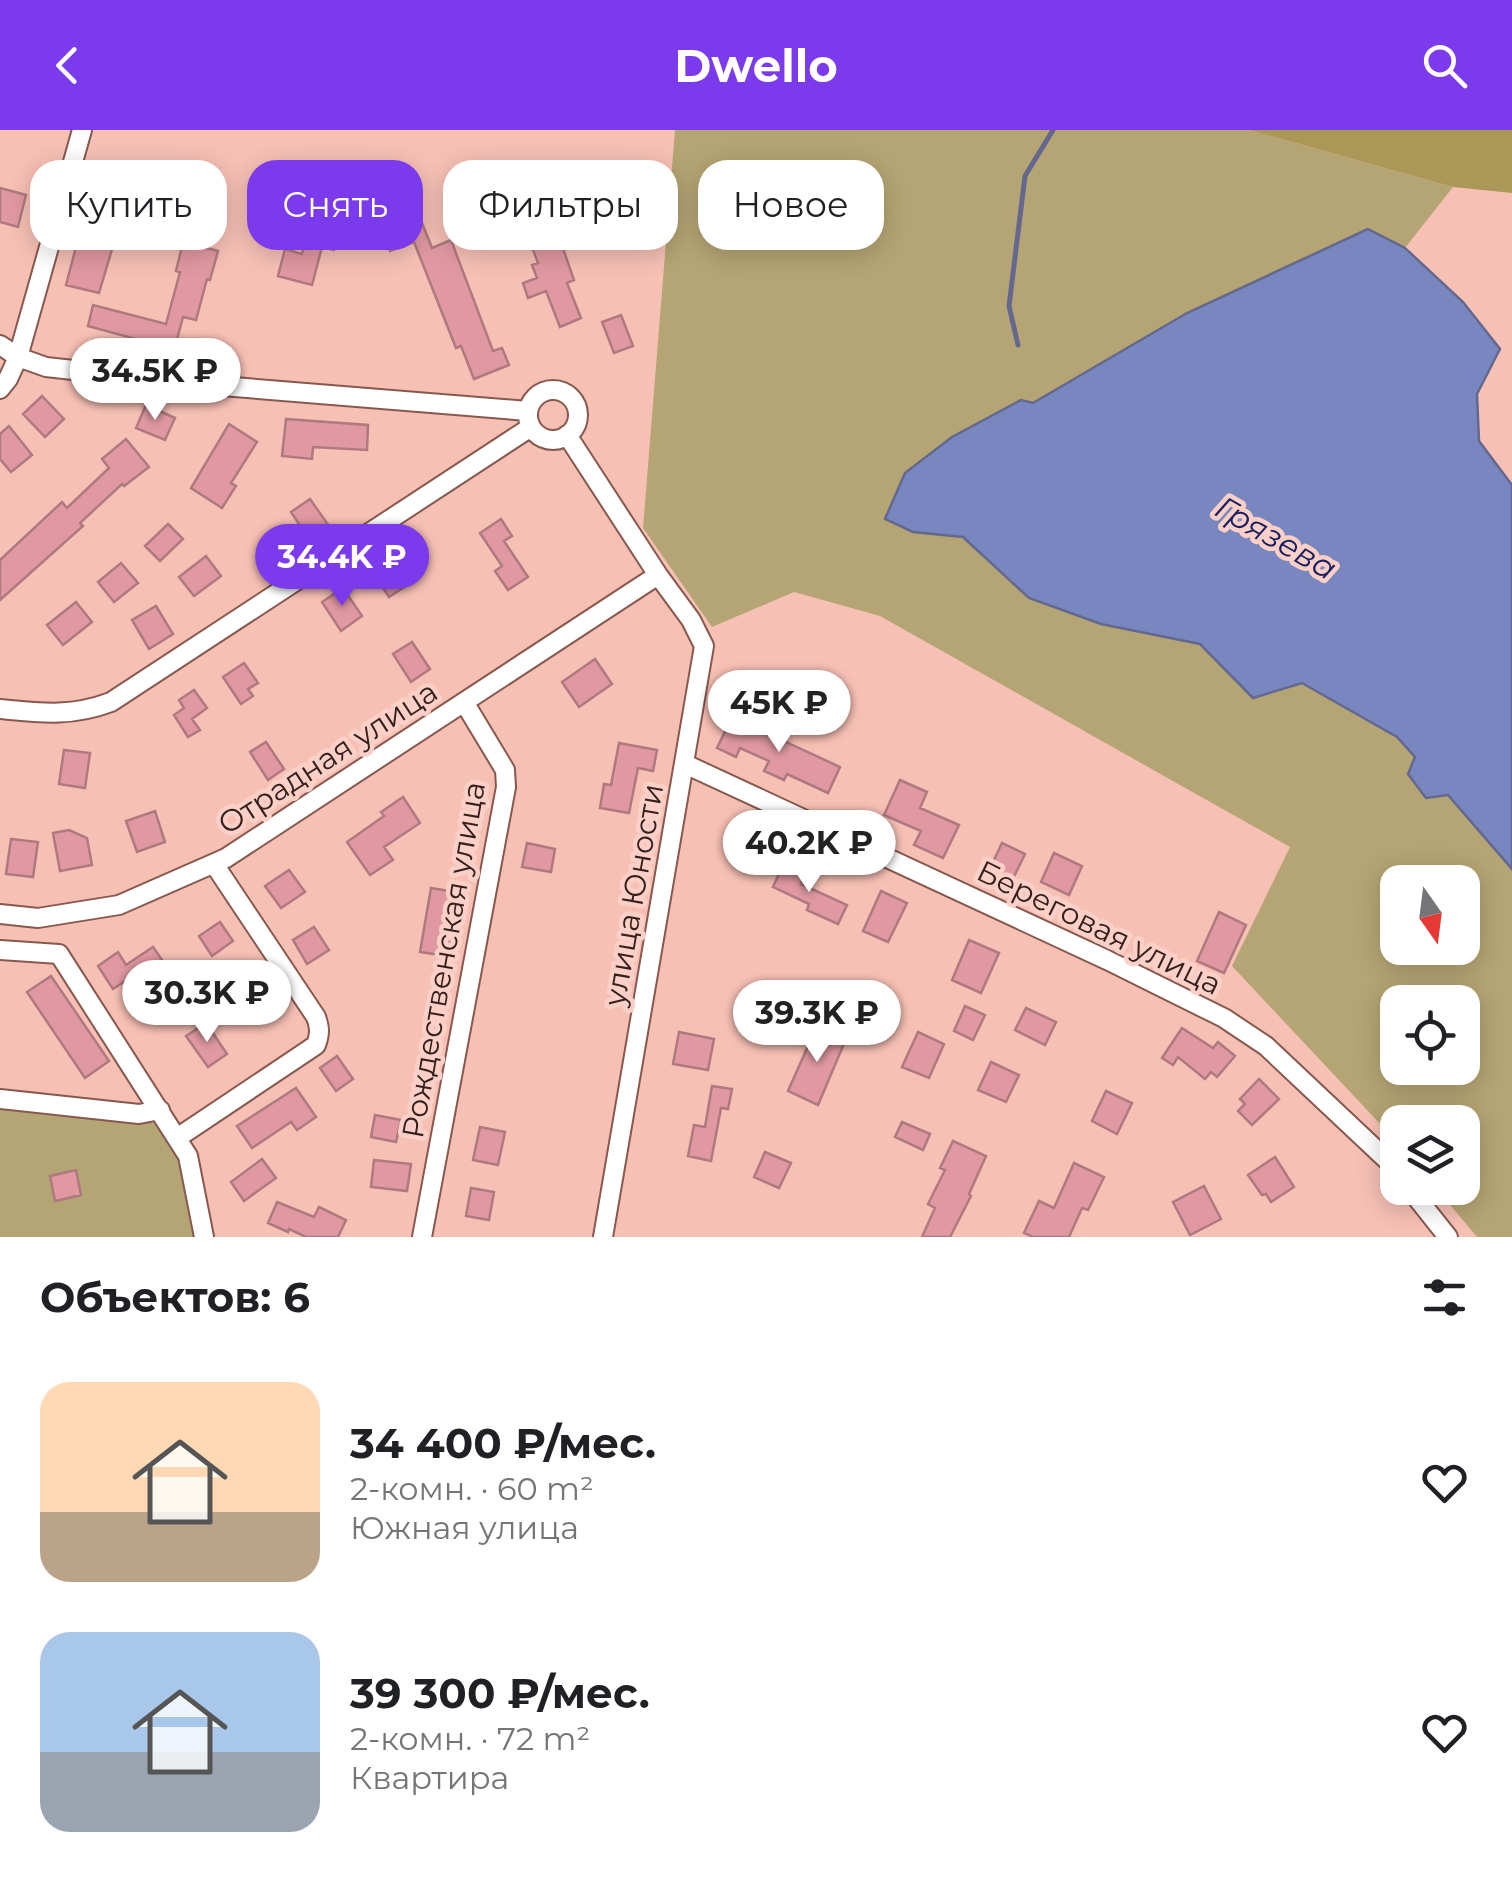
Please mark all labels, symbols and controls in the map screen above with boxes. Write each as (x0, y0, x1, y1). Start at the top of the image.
icon: back (40, 38, 95, 93)
text: Dwello (674, 38, 838, 93)
icon: search (1417, 38, 1472, 93)
chip: Купить (30, 160, 227, 250)
chip: Снять (247, 160, 423, 250)
chip: Фильтры (443, 160, 678, 250)
chip: Новое (698, 160, 884, 250)
pin: 34.5K ₽ (63, 338, 247, 423)
text: 34.5K ₽ (92, 351, 218, 390)
water label: Грязева (1209, 487, 1344, 588)
pin: 34.4K ₽ (250, 524, 434, 609)
text: 34.4K ₽ (277, 537, 407, 576)
pin: 45K ₽ (709, 670, 849, 755)
street label: Отрадная улица (211, 673, 444, 842)
text: 45K ₽ (730, 683, 828, 722)
street label: Рождественская улица (394, 779, 493, 1141)
street label: улица Юности (596, 781, 671, 1010)
pin: 40.2K ₽ (717, 810, 901, 895)
text: 40.2K ₽ (745, 823, 873, 862)
street label: Береговая улица (971, 852, 1228, 1003)
north arrow (1380, 865, 1480, 965)
map controls (1380, 865, 1480, 1205)
pin: 30.3K ₽ (115, 960, 299, 1045)
text: 30.3K ₽ (144, 973, 270, 1012)
pin: 39.3K ₽ (725, 980, 909, 1065)
button: locate (1380, 985, 1480, 1085)
text: 39.3K ₽ (755, 993, 879, 1032)
button: layers (1380, 1105, 1480, 1205)
icon: filters (1417, 1270, 1472, 1325)
text: Объектов: 6 (40, 1271, 310, 1323)
text: 34 400 ₽/мес. (350, 1417, 656, 1469)
icon: home (120, 1422, 240, 1542)
icon: heart (1417, 1455, 1472, 1510)
text: 2-комн. · 60 m² (350, 1469, 594, 1508)
text: Южная улица (350, 1508, 579, 1547)
text: 39 300 ₽/мес. (350, 1667, 650, 1719)
icon: home (120, 1672, 240, 1792)
icon: heart (1417, 1705, 1472, 1760)
text: 2-комн. · 72 m² (350, 1719, 590, 1758)
text: Квартира (350, 1758, 509, 1797)

